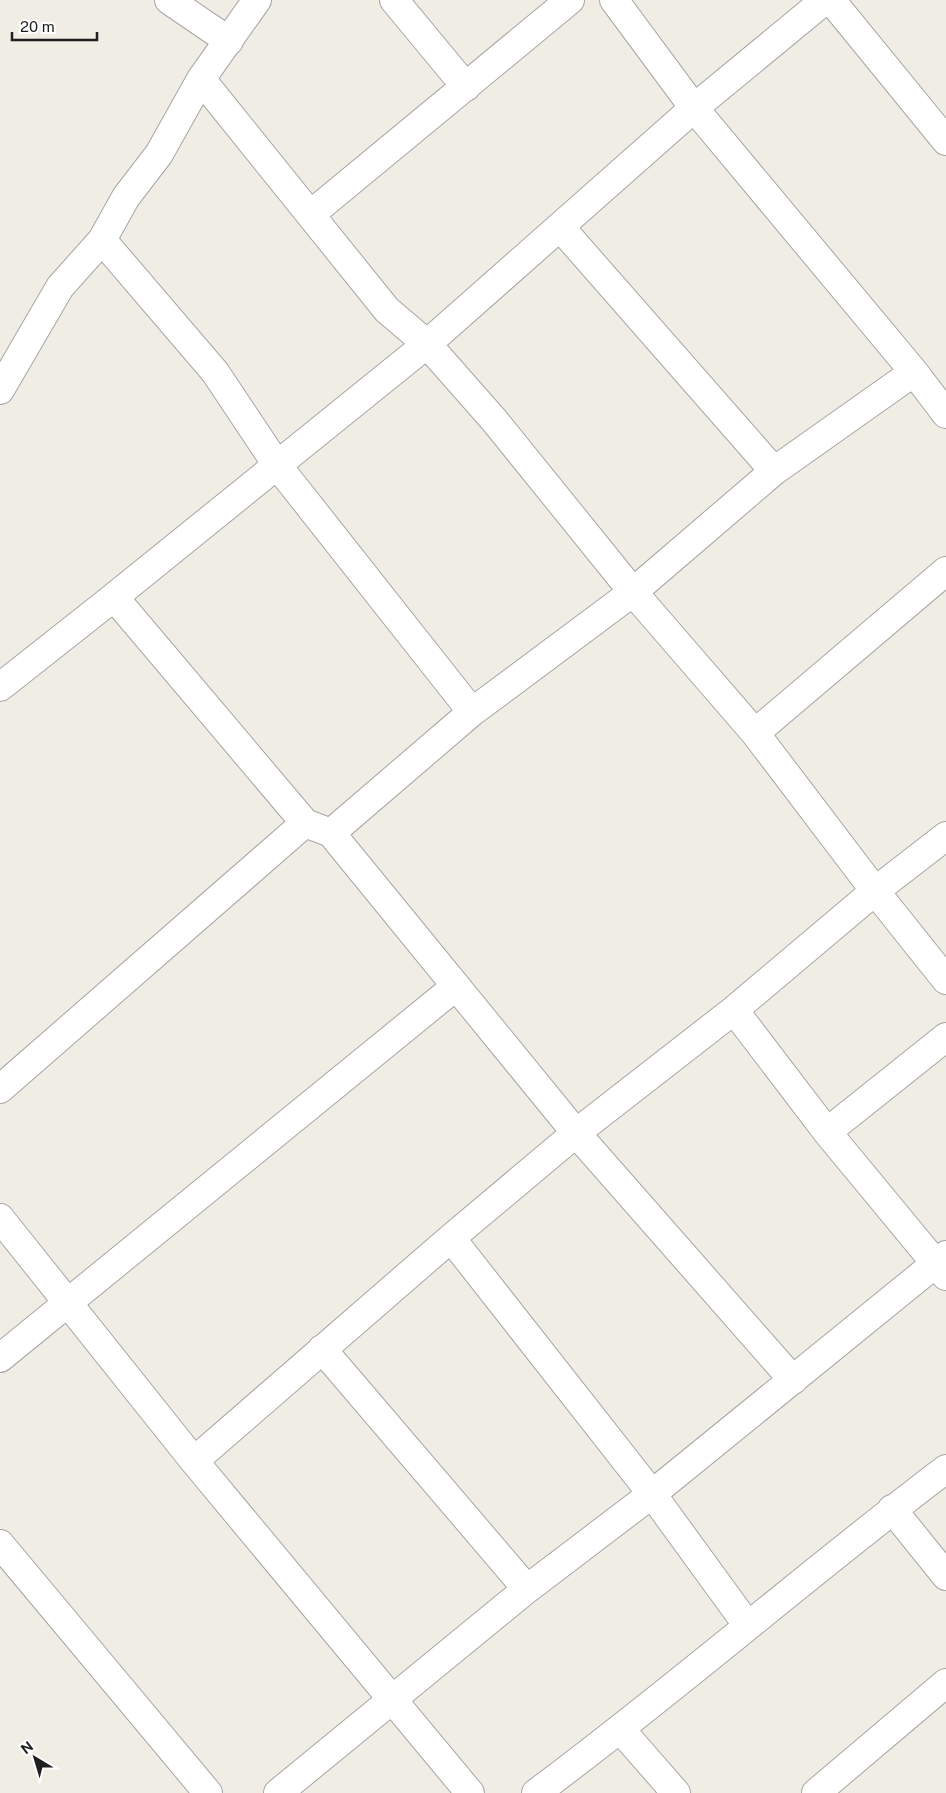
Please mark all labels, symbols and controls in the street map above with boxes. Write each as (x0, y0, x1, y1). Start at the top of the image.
scale bar (12, 10, 98, 42)
text: 20 m (20, 18, 55, 35)
north arrow (10, 1733, 60, 1783)
text: N (18, 1738, 36, 1757)

